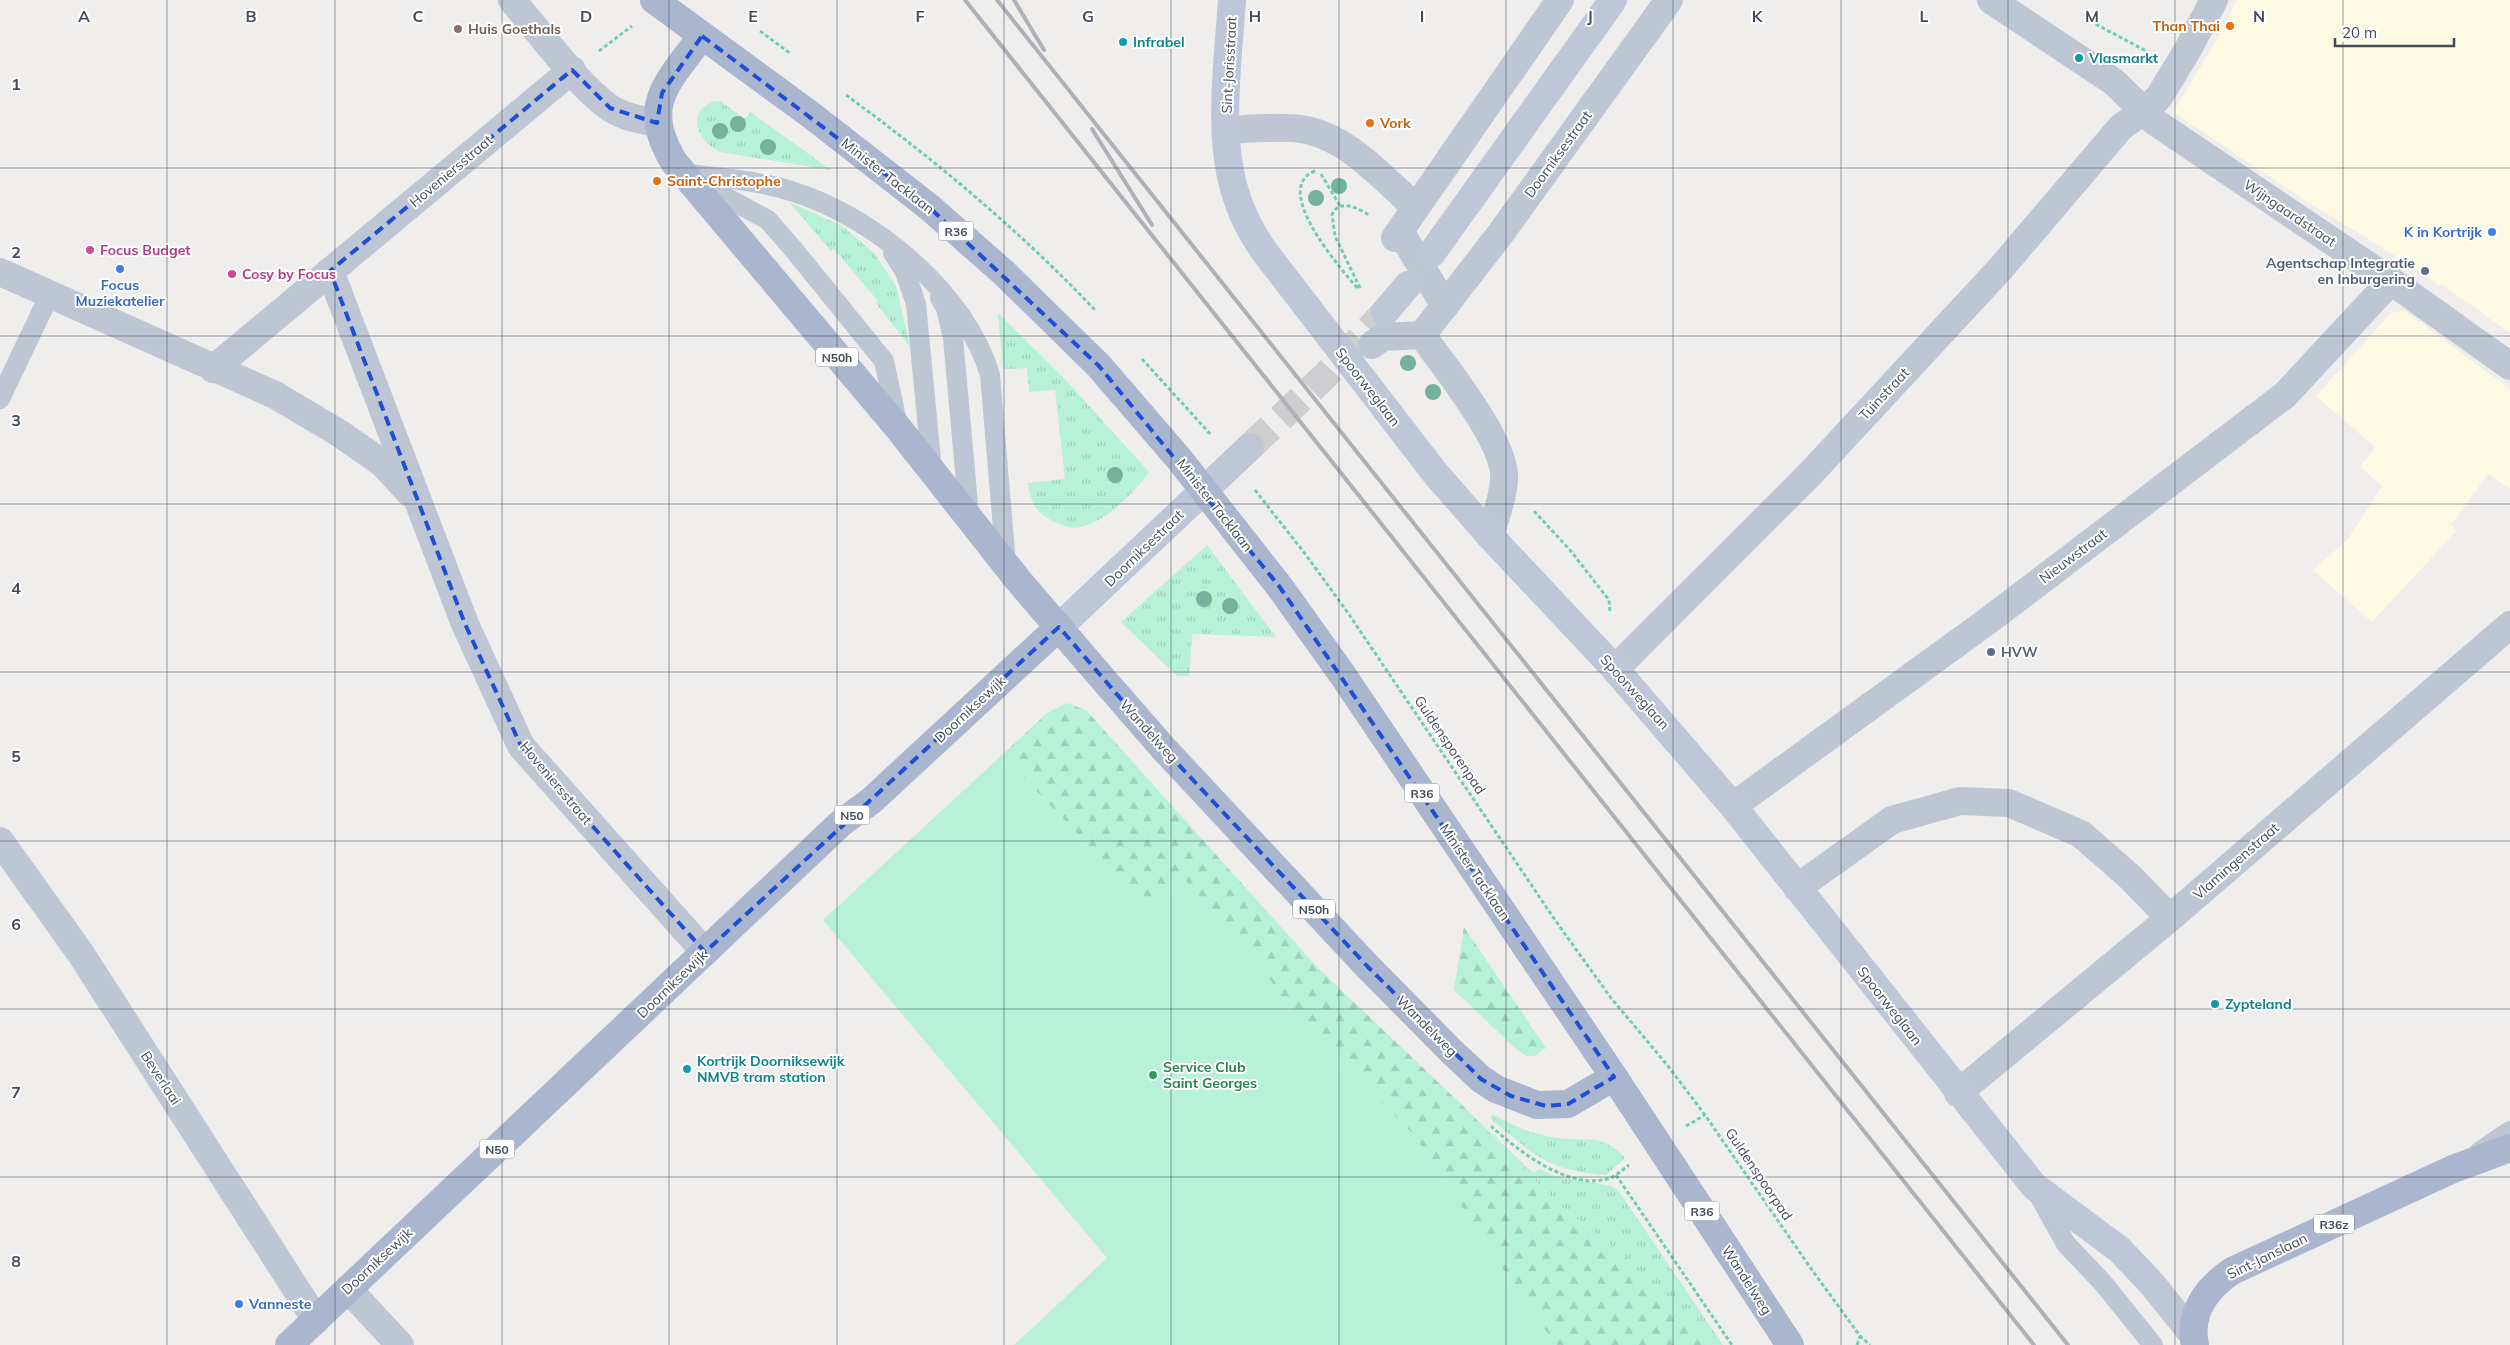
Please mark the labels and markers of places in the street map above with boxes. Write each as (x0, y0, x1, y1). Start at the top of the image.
place label: Than Thai (2152, 17, 2220, 35)
place label: Huis Goethals (468, 20, 561, 38)
marker: Than Thai (2224, 20, 2236, 32)
marker: Huis Goethals (452, 23, 464, 35)
place label: Infrabel (1133, 33, 1185, 51)
marker: Infrabel (1117, 36, 1129, 48)
place label: Vlasmarkt (2088, 49, 2159, 67)
marker: Vlasmarkt (2073, 52, 2085, 64)
place label: Vork (1379, 114, 1411, 132)
marker: Vork (1364, 117, 1376, 129)
place label: Saint-Christophe (667, 172, 781, 190)
marker: Saint-Christophe (651, 175, 663, 187)
place label: K in Kortrijk (2404, 223, 2482, 241)
marker: K in Kortrijk (2486, 226, 2498, 238)
place label: Focus Budget (100, 241, 191, 259)
marker: Focus Budget (84, 244, 96, 256)
place label: Agentschap Integratie en Inburgering (2266, 254, 2415, 288)
marker: Focus Muziekatelier (114, 263, 126, 275)
place label: Cosy by Focus (242, 265, 336, 283)
marker: Agentschap Integratie en Inburgering (2419, 265, 2431, 277)
marker: Cosy by Focus (226, 268, 238, 280)
place label: Focus Muziekatelier (76, 276, 165, 310)
place label: HVW (2001, 643, 2038, 661)
marker: HVW (1985, 646, 1997, 658)
place label: Zypteland (2225, 995, 2292, 1013)
marker: Zypteland (2209, 998, 2221, 1010)
place label: Kortrijk Doorniksewijk NMVB tram station (697, 1052, 845, 1086)
place label: Service Club Saint Georges (1163, 1058, 1257, 1092)
marker: Kortrijk Doorniksewijk NMVB tram station (681, 1063, 693, 1075)
marker: Service Club Saint Georges (1147, 1069, 1159, 1081)
place label: Vanneste (248, 1295, 312, 1313)
marker: Vanneste (233, 1298, 245, 1310)

